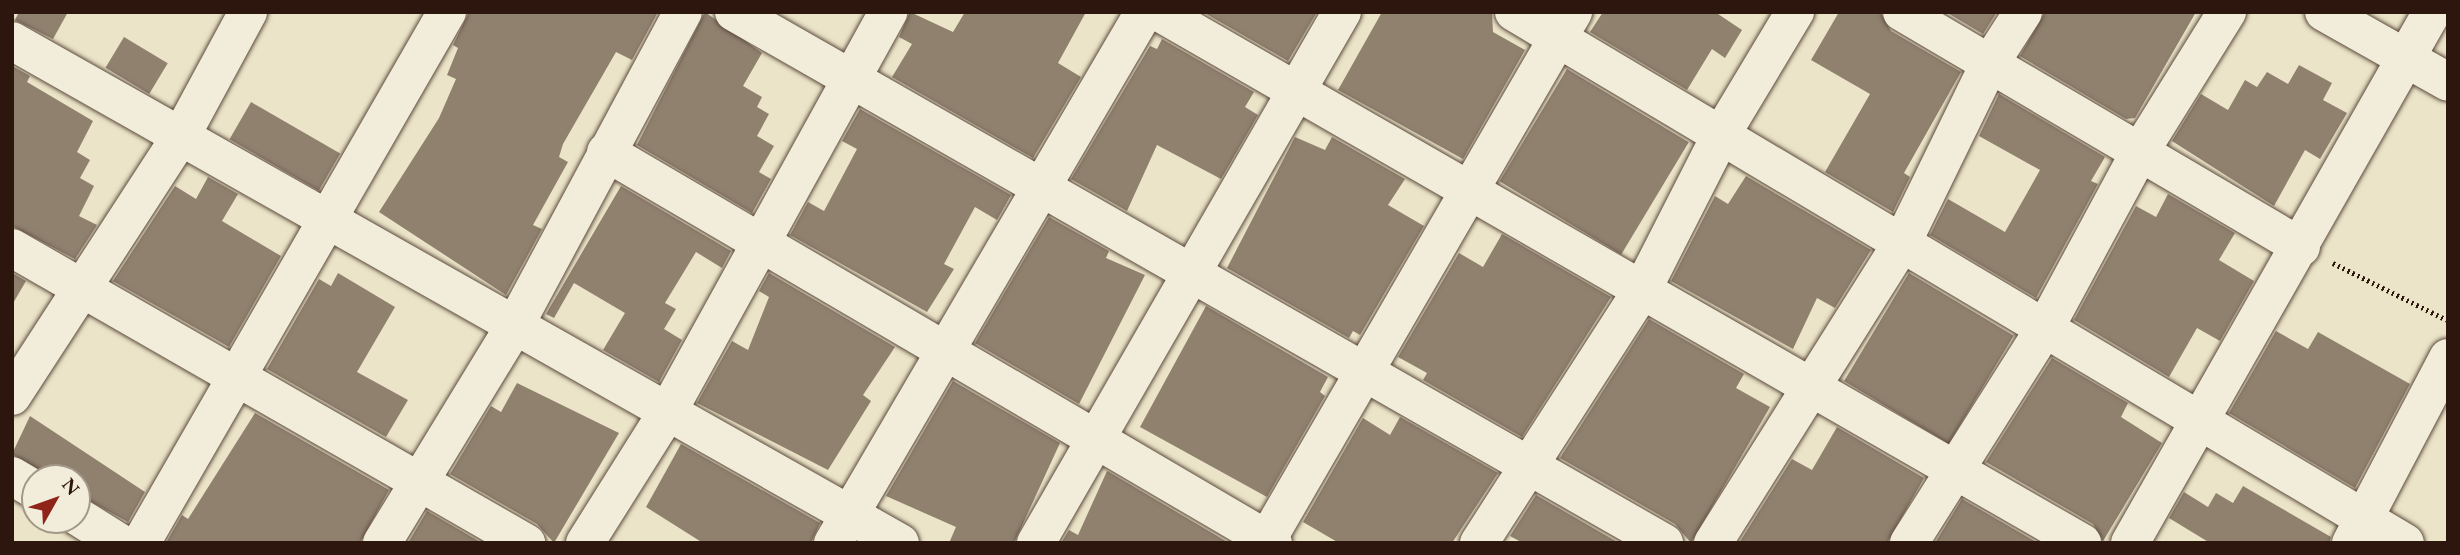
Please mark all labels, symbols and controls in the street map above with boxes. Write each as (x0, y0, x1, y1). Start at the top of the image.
north arrow (21, 464, 91, 534)
text: N (56, 473, 85, 500)

